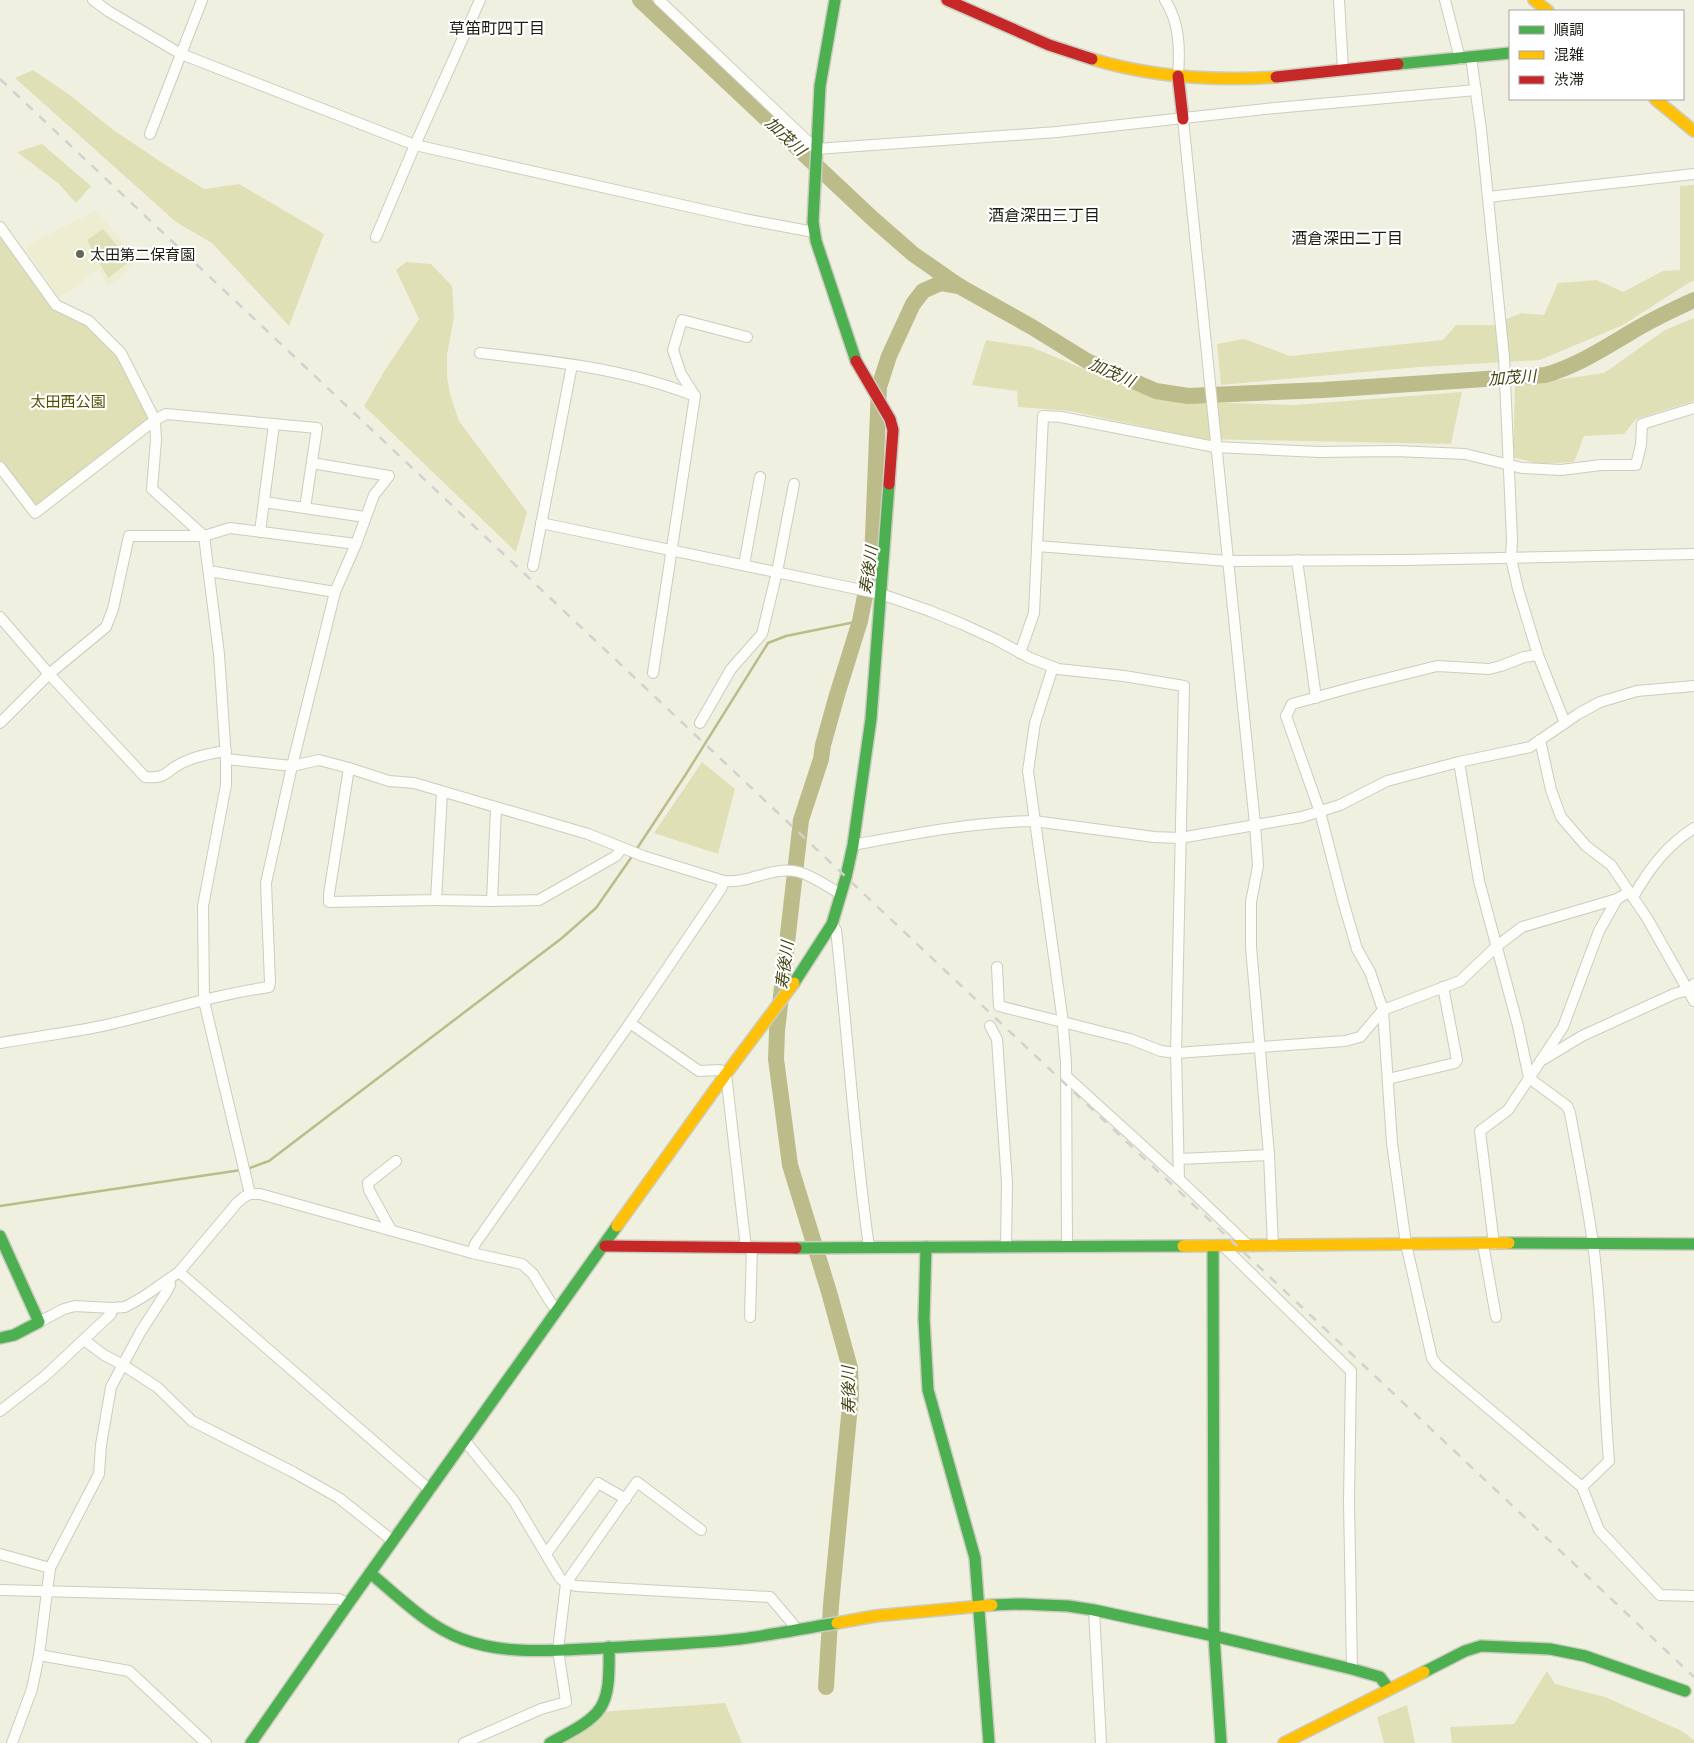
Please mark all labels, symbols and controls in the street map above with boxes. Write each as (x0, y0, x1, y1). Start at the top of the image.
legend (1509, 10, 1684, 100)
district label: 草笛町四丁目 (449, 18, 545, 38)
text: 順調 (1554, 20, 1584, 39)
text: 混雑 (1554, 45, 1584, 64)
text: 渋滞 (1554, 70, 1584, 89)
water label: 加茂川 (762, 112, 812, 161)
district label: 酒倉深田三丁目 (988, 205, 1100, 225)
district label: 酒倉深田二丁目 (1291, 228, 1403, 248)
place label: 太田第二保育園 (90, 245, 195, 264)
marker: 太田第二保育園 (74, 248, 86, 260)
water label: 加茂川 (1086, 353, 1140, 392)
water label: 加茂川 (1487, 365, 1539, 389)
park label: 太田西公園 (30, 392, 106, 411)
water label: 寿後川 (855, 543, 882, 595)
water label: 寿後川 (771, 938, 797, 990)
water label: 寿後川 (838, 1364, 858, 1414)

